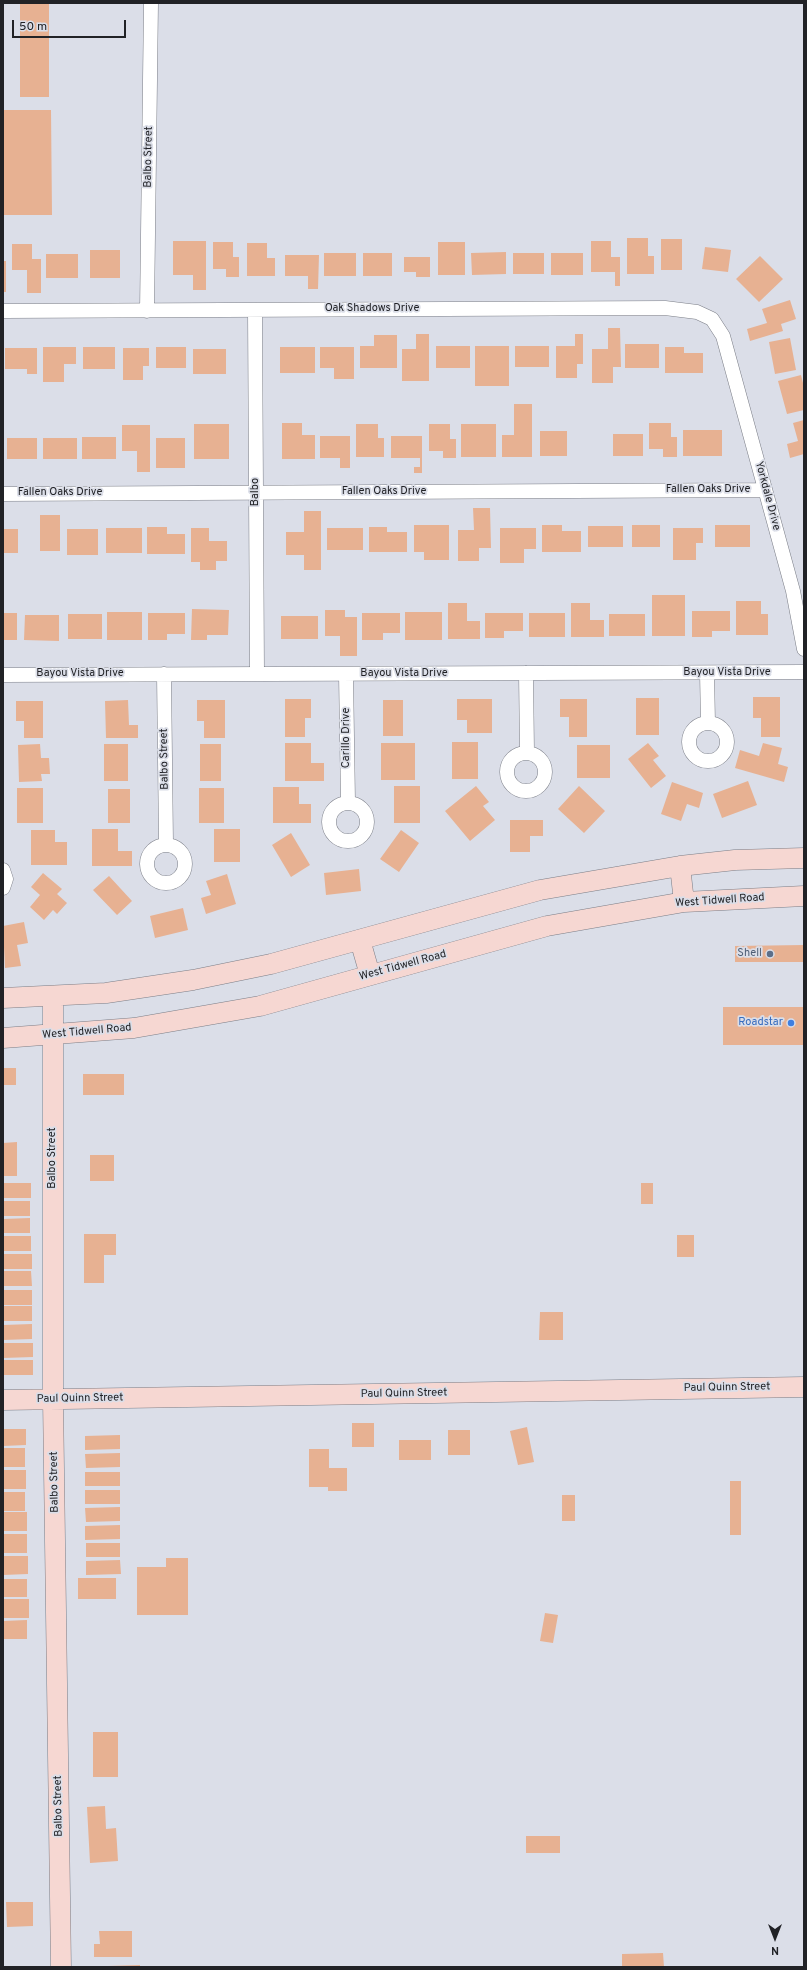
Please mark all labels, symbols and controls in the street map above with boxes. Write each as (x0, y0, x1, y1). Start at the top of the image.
scale bar (14, 12, 128, 38)
text: 50 m (19, 19, 47, 35)
street label: Balbo Street (142, 126, 156, 188)
street label: Oak Shadows Drive (325, 302, 419, 316)
street label: Yorkdale Drive (751, 460, 783, 532)
street label: Balbo (249, 478, 263, 506)
street label: Fallen Oaks Drive (666, 483, 750, 497)
street label: Fallen Oaks Drive (342, 485, 426, 499)
street label: Fallen Oaks Drive (18, 486, 102, 500)
street label: Bayou Vista Drive (683, 666, 771, 680)
street label: Bayou Vista Drive (36, 667, 124, 681)
street label: Bayou Vista Drive (360, 667, 448, 681)
street label: Carillo Drive (340, 708, 354, 768)
street label: Balbo Street (158, 728, 172, 790)
street label: West Tidwell Road (675, 891, 765, 911)
place label: Shell (737, 947, 762, 961)
street label: West Tidwell Road (358, 948, 448, 984)
marker: Shell (765, 949, 775, 959)
place label: Roadstar (738, 1016, 783, 1030)
marker: Roadstar (786, 1018, 796, 1028)
street label: West Tidwell Road (42, 1022, 132, 1042)
street label: Balbo Street (46, 1127, 60, 1189)
street label: Paul Quinn Street (684, 1381, 770, 1395)
street label: Paul Quinn Street (361, 1387, 447, 1401)
street label: Paul Quinn Street (37, 1392, 123, 1406)
street label: Balbo Street (48, 1451, 62, 1513)
street label: Balbo Street (52, 1775, 66, 1837)
north arrow (755, 1918, 795, 1958)
text: N (771, 1943, 779, 1957)

